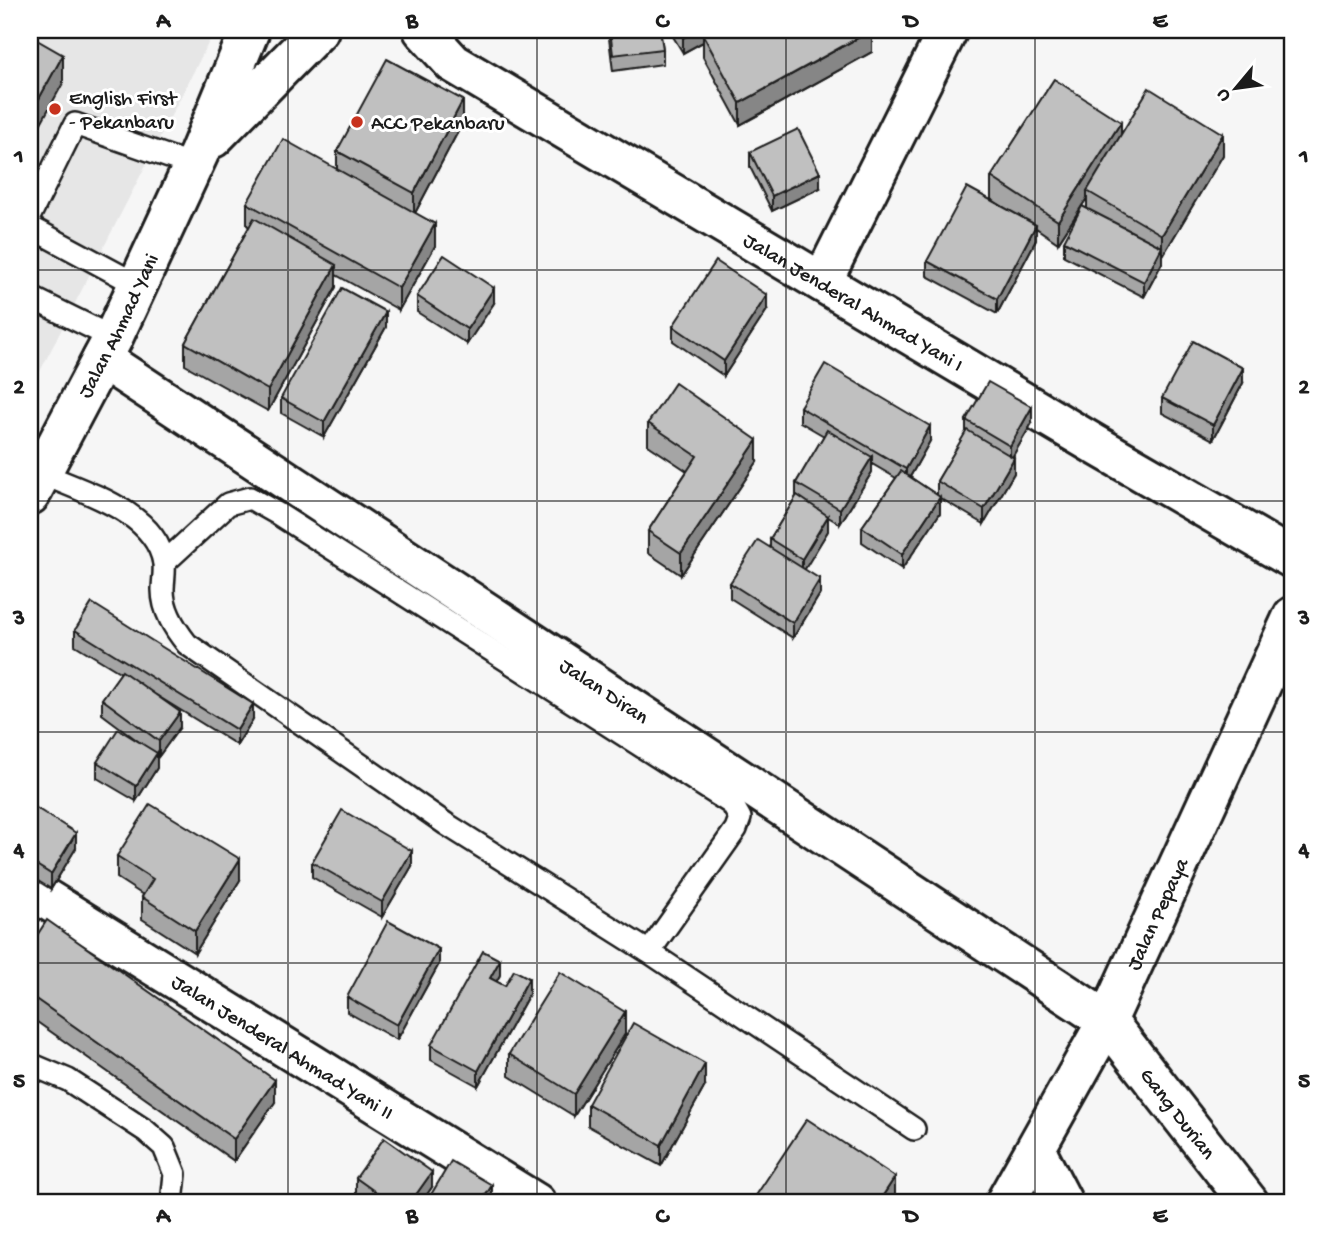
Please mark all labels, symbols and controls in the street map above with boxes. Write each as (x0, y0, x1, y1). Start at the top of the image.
text: A (155, 9, 171, 36)
text: B (405, 9, 419, 36)
text: C (656, 9, 671, 36)
text: D (902, 9, 920, 36)
text: E (1153, 9, 1169, 36)
north arrow (1200, 52, 1270, 122)
text: U (1211, 84, 1237, 105)
place label: English First - Pekanbaru (69, 88, 179, 137)
marker: English First - Pekanbaru (47, 101, 63, 117)
place label: ACC Pekanbaru (371, 113, 505, 138)
marker: ACC Pekanbaru (349, 114, 365, 130)
text: 1 (13, 144, 24, 171)
text: 1 (1298, 144, 1309, 171)
street label: Jalan Jenderal Ahmad Yani I (738, 229, 967, 379)
street label: Jalan Ahmad Yani (74, 251, 166, 403)
text: 2 (13, 375, 25, 402)
text: 2 (1298, 375, 1310, 402)
text: 3 (12, 606, 25, 633)
text: 3 (1297, 606, 1310, 633)
street label: Jalan Diran (554, 655, 652, 731)
text: 4 (13, 838, 25, 865)
text: 4 (1298, 838, 1310, 865)
street label: Jalan Pepaya (1123, 854, 1197, 975)
street label: Jalan Jenderal Ahmad Yani II (166, 971, 397, 1127)
street label: Gang Durian (1133, 1064, 1219, 1166)
text: 5 (13, 1069, 25, 1096)
text: 5 (1298, 1069, 1310, 1096)
text: A (155, 1204, 171, 1231)
text: B (405, 1204, 419, 1231)
text: C (656, 1204, 671, 1231)
text: D (902, 1204, 920, 1231)
text: E (1153, 1204, 1169, 1231)

